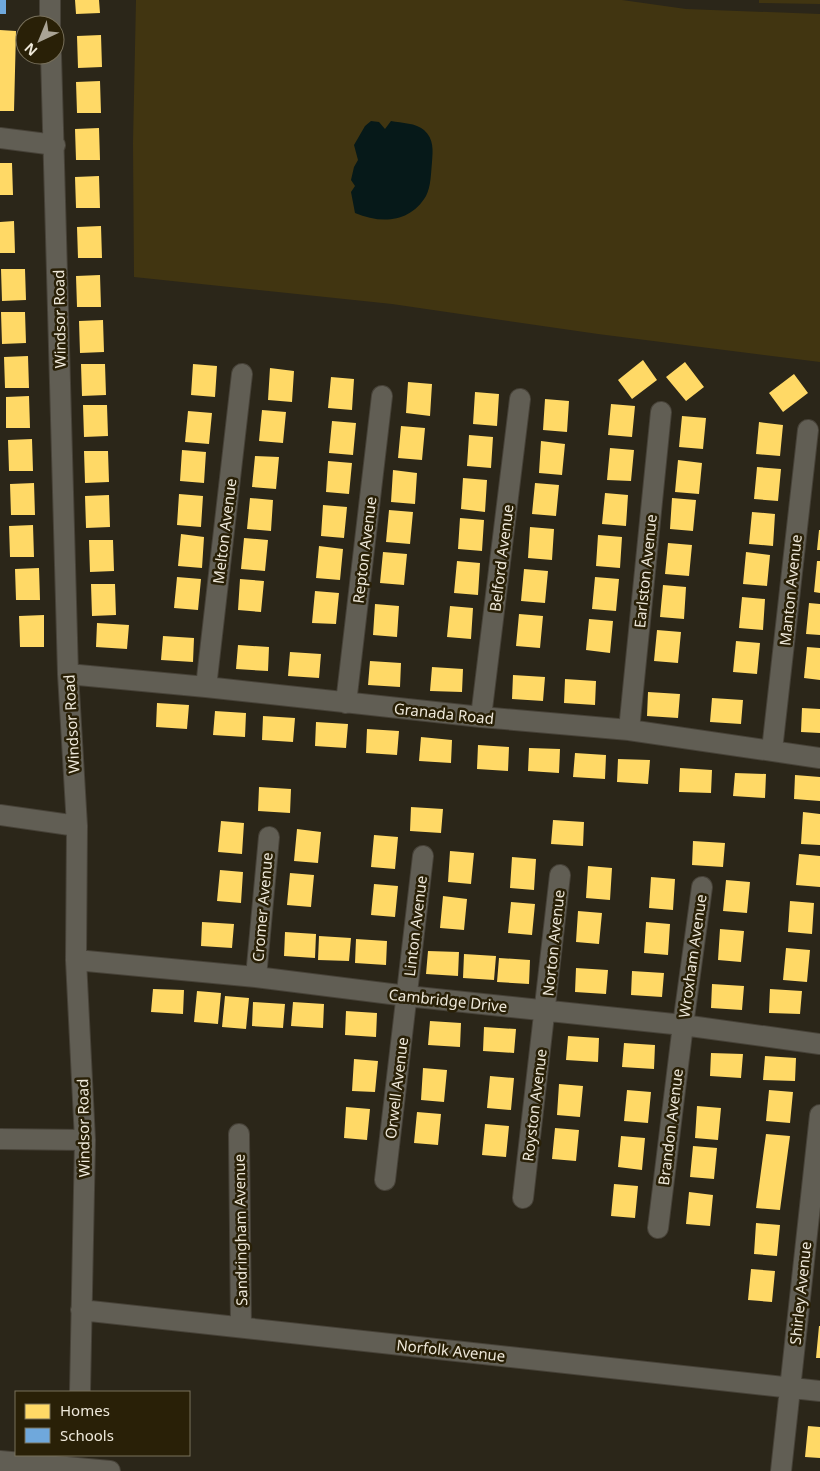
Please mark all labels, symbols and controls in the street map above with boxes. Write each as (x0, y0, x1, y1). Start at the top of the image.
north arrow (15, 15, 65, 65)
text: N (20, 39, 41, 61)
street label: Windsor Road (48, 269, 70, 369)
street label: Melton Avenue (208, 477, 240, 585)
street label: Repton Avenue (348, 496, 380, 604)
street label: Belford Avenue (484, 503, 518, 613)
street label: Earlston Avenue (629, 513, 661, 629)
street label: Manton Avenue (774, 533, 806, 647)
street label: Windsor Road (58, 674, 84, 774)
street label: Granada Road (393, 698, 495, 728)
street label: Cromer Avenue (247, 851, 277, 963)
street label: Linton Avenue (399, 874, 431, 978)
street label: Norton Avenue (537, 889, 569, 997)
street label: Wroxham Avenue (673, 893, 711, 1019)
street label: Cambridge Drive (388, 984, 508, 1016)
street label: Orwell Avenue (380, 1036, 412, 1140)
street label: Royston Avenue (517, 1048, 551, 1162)
street label: Brandon Avenue (653, 1067, 687, 1187)
street label: Windsor Road (72, 1078, 94, 1178)
street label: Sandringham Avenue (229, 1154, 251, 1306)
street label: Shirley Avenue (785, 1240, 815, 1346)
street label: Norfolk Avenue (396, 1334, 506, 1366)
legend (15, 1391, 190, 1456)
text: Homes (60, 1400, 110, 1420)
text: Schools (60, 1425, 114, 1445)

